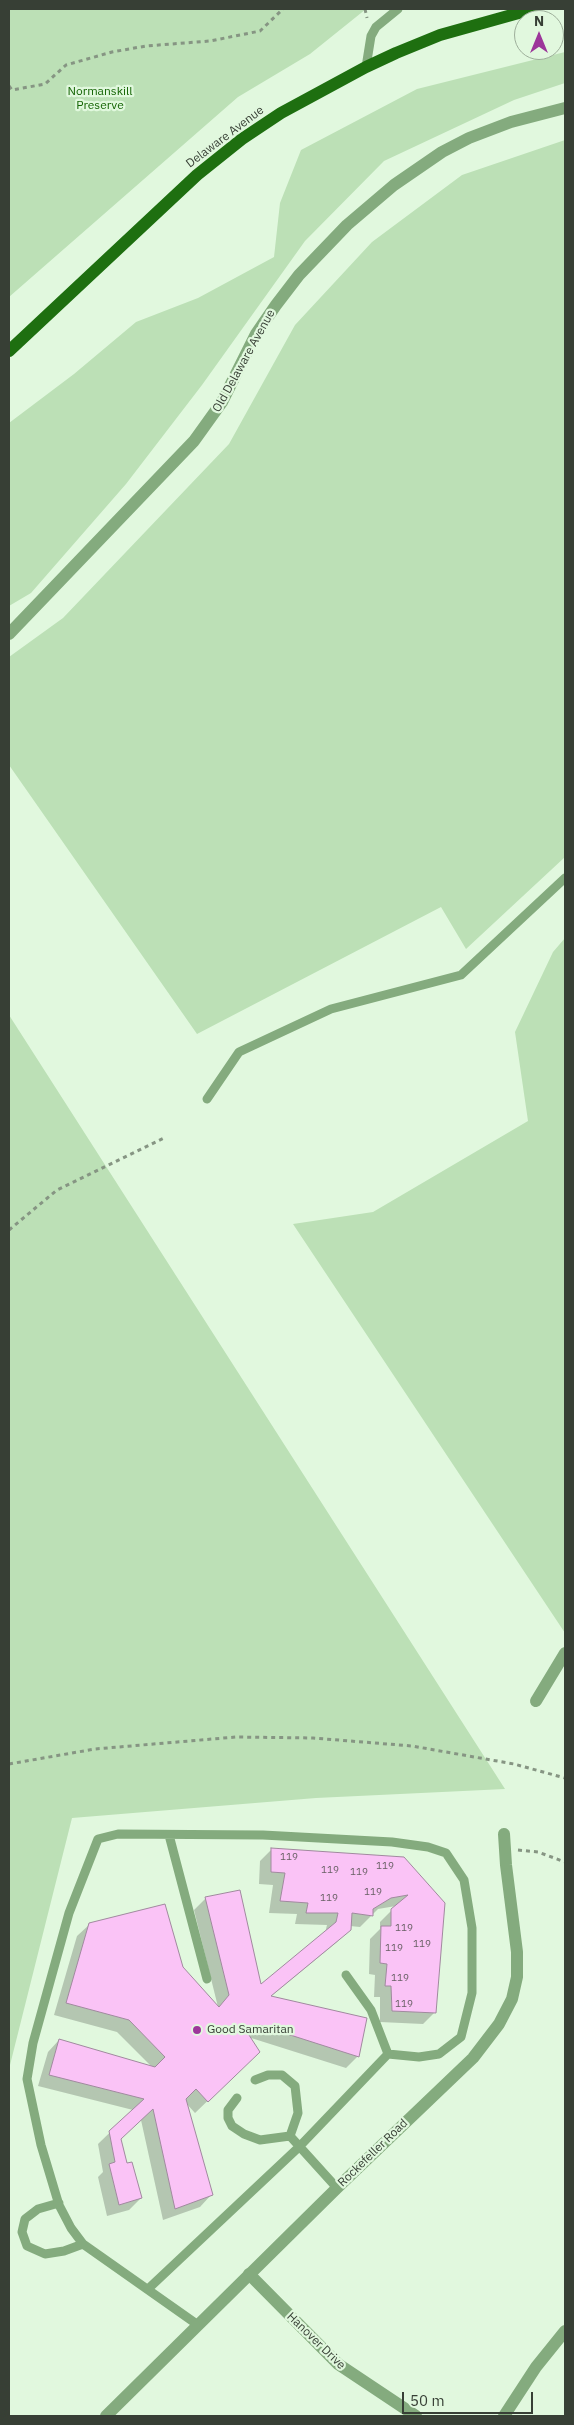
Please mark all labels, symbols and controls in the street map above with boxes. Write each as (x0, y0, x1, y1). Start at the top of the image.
north arrow (514, 10, 564, 60)
text: N (534, 12, 544, 30)
park label: Normanskill Preserve (68, 85, 132, 113)
street label: Delaware Avenue (183, 103, 267, 171)
street label: Old Delaware Avenue (210, 307, 278, 415)
house number: 119 (280, 1851, 298, 1863)
house number: 119 (376, 1860, 394, 1872)
house number: 119 (321, 1864, 339, 1876)
house number: 119 (350, 1866, 368, 1878)
house number: 119 (364, 1886, 382, 1898)
house number: 119 (320, 1892, 338, 1904)
house number: 119 (395, 1922, 413, 1934)
house number: 119 (413, 1938, 431, 1950)
house number: 119 (385, 1942, 403, 1954)
house number: 119 (391, 1972, 409, 1984)
house number: 119 (395, 1998, 413, 2010)
place label: Good Samaritan (207, 2023, 294, 2037)
marker: Good Samaritan (191, 2024, 203, 2036)
street label: Rockefeller Road (335, 2116, 411, 2190)
street label: Hanover Drive (284, 2309, 348, 2373)
scale bar (404, 2382, 535, 2414)
text: 50 m (410, 2391, 445, 2410)

